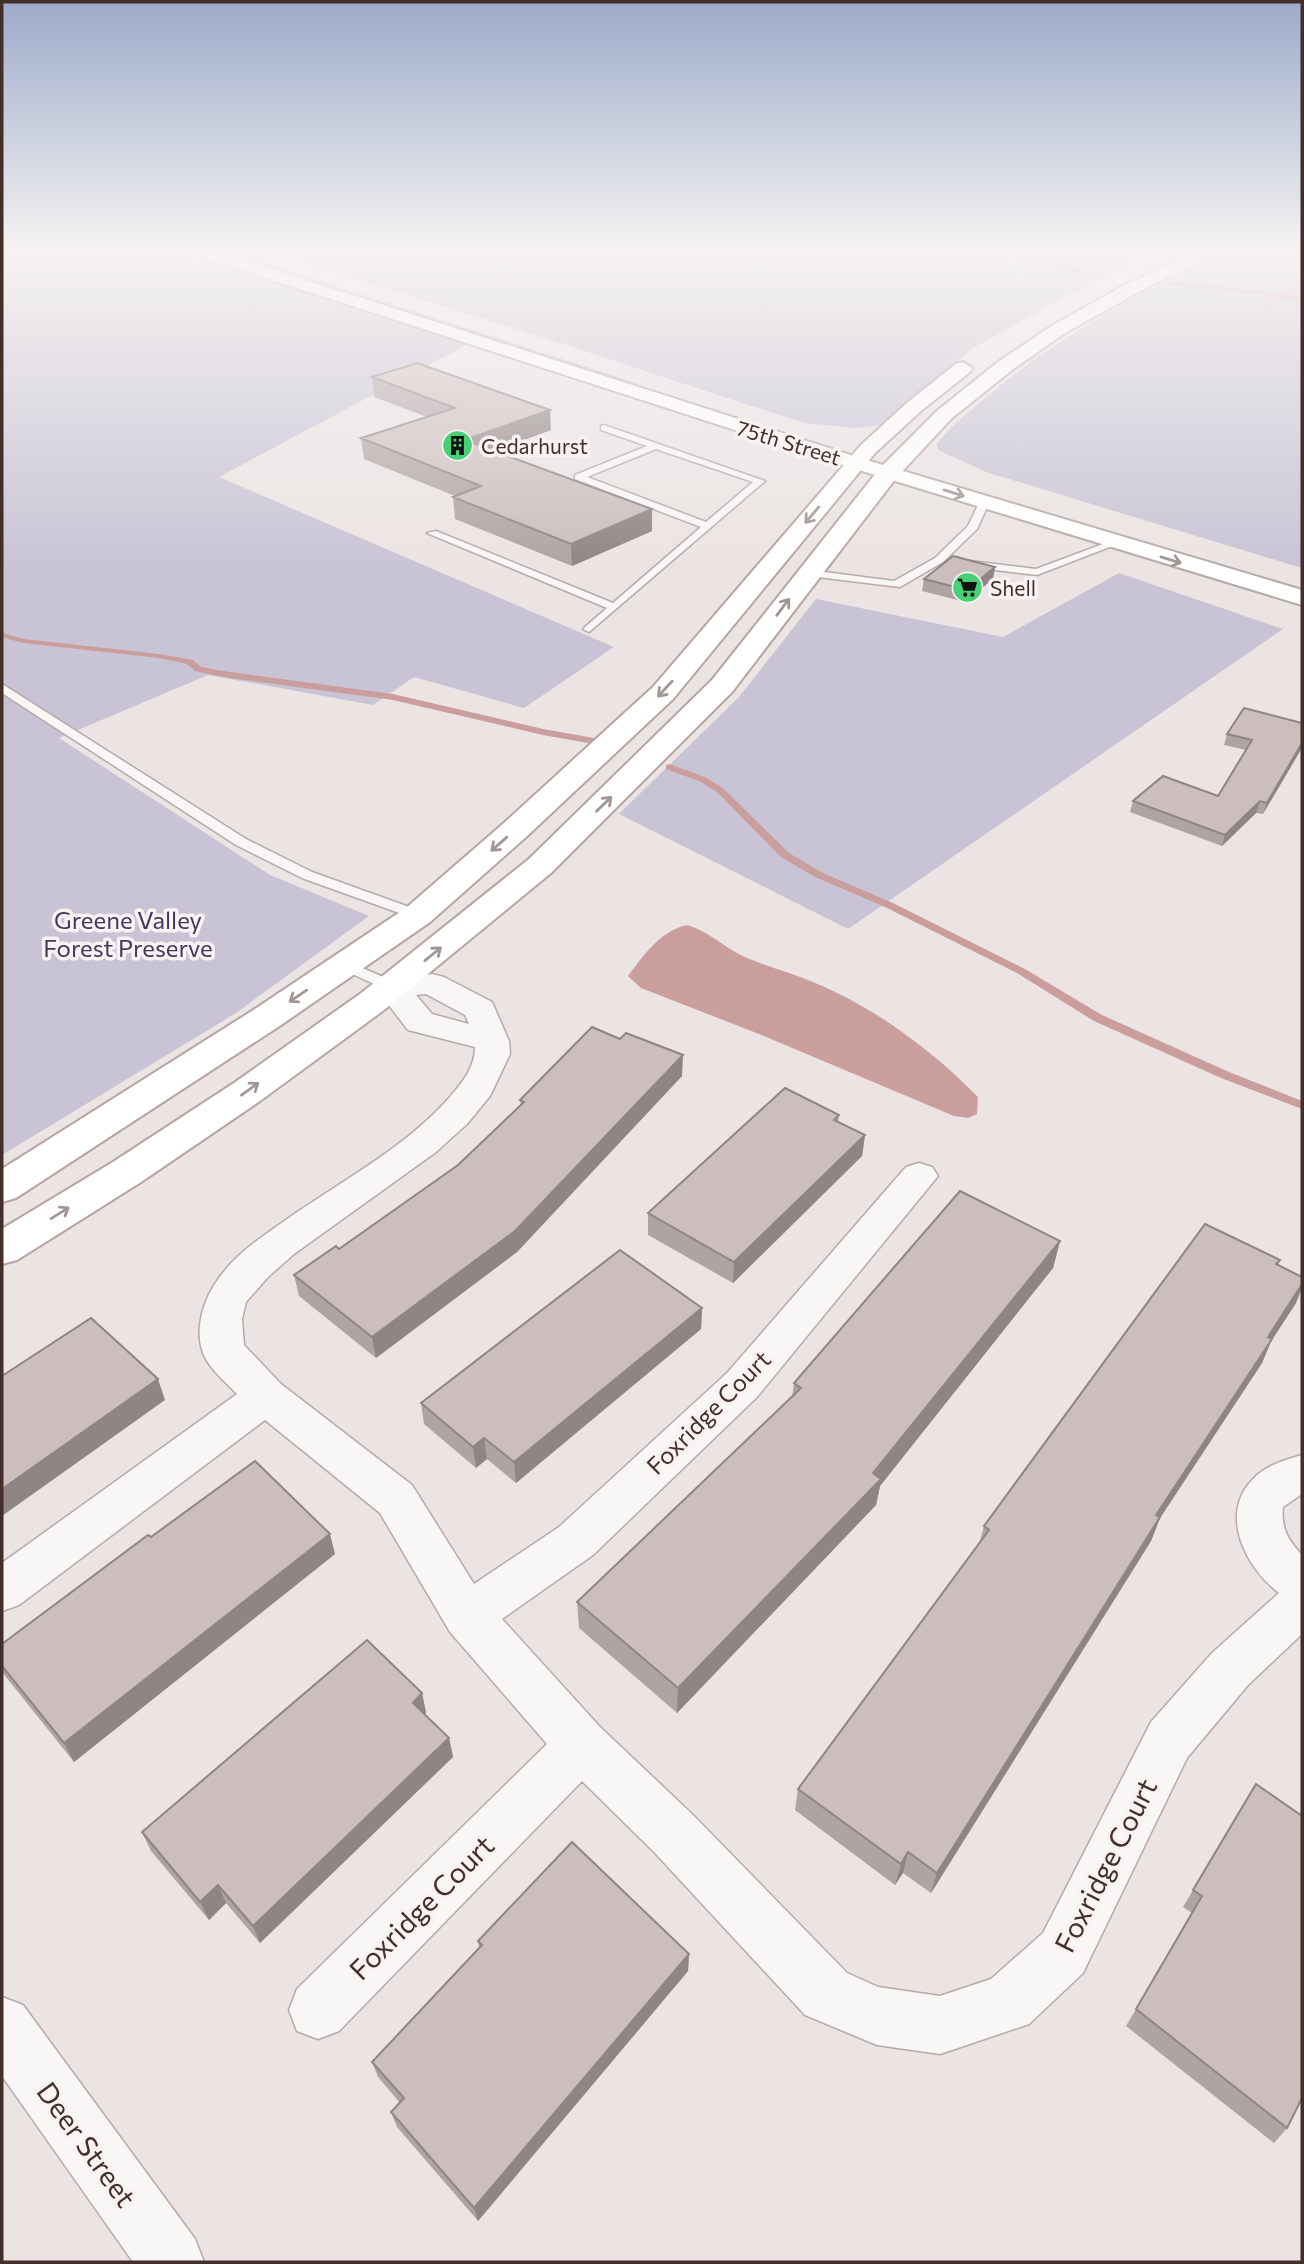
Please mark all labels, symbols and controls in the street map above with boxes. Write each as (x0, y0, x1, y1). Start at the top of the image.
street label: 75th Street (734, 414, 844, 470)
building icon: Cedarhurst (441, 428, 475, 462)
place label: Cedarhurst (481, 433, 588, 458)
one-way arrow (942, 488, 964, 501)
one-way arrow (804, 506, 820, 524)
one-way arrow (1160, 554, 1182, 567)
supermarket icon: Shell (950, 570, 984, 604)
place label: Shell (990, 575, 1036, 600)
one-way arrow (775, 599, 790, 617)
one-way arrow (657, 680, 674, 697)
one-way arrow (595, 795, 612, 812)
one-way arrow (490, 836, 508, 852)
park label: Greene Valley Forest Preserve (43, 905, 213, 962)
one-way arrow (423, 946, 441, 961)
one-way arrow (289, 989, 308, 1003)
one-way arrow (240, 1082, 259, 1096)
one-way arrow (49, 1205, 69, 1219)
street label: Foxridge Court (640, 1344, 776, 1480)
street label: Foxridge Court (1047, 1773, 1163, 1957)
street label: Foxridge Court (342, 1828, 500, 1986)
street label: Deer Street (30, 2075, 144, 2213)

